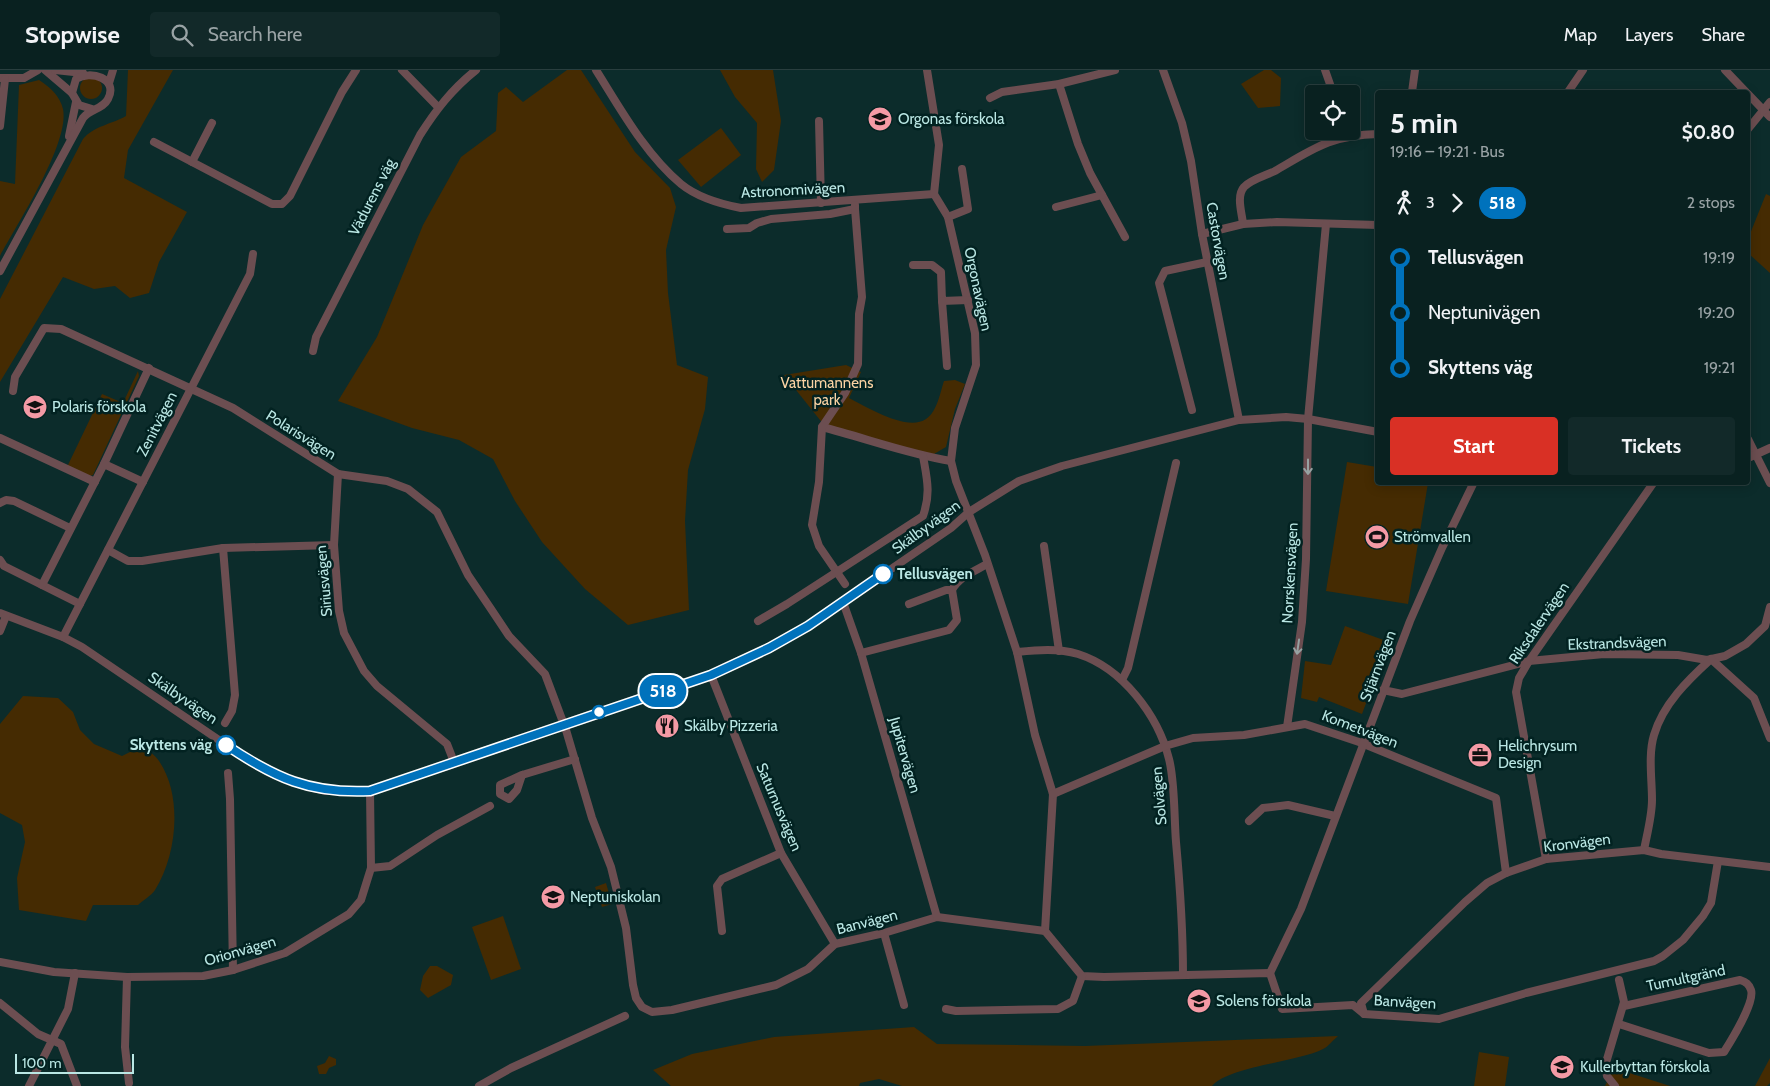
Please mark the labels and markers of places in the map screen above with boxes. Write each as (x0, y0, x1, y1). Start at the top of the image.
school or university icon: Orgonas förskola (867, 106, 893, 132)
place label: Orgonas förskola (898, 110, 1005, 128)
school or university icon: Polaris förskola (22, 394, 48, 420)
place label: Polaris förskola (52, 398, 147, 416)
sports icon: Strömvallen (1364, 524, 1390, 550)
place label: Strömvallen (1394, 528, 1471, 546)
marker: Tellusvägen (873, 564, 893, 584)
place label: Tellusvägen (897, 565, 973, 583)
unlabelled marker (592, 705, 606, 719)
restaurant icon: Skälby Pizzeria (654, 713, 680, 739)
place label: Skälby Pizzeria (684, 717, 778, 735)
marker: Skyttens väg (216, 735, 236, 755)
place label: Skyttens väg (130, 736, 212, 754)
place label: Helichrysum Design (1498, 737, 1577, 772)
office icon: Helichrysum Design (1467, 742, 1493, 768)
school or university icon: Neptuniskolan (540, 884, 566, 910)
place label: Neptuniskolan (570, 888, 661, 906)
school or university icon: Solens förskola (1186, 988, 1212, 1014)
place label: Solens förskola (1216, 992, 1312, 1010)
school or university icon: Kullerbyttan förskola (1549, 1054, 1575, 1080)
place label: Kullerbyttan förskola (1580, 1058, 1710, 1076)

